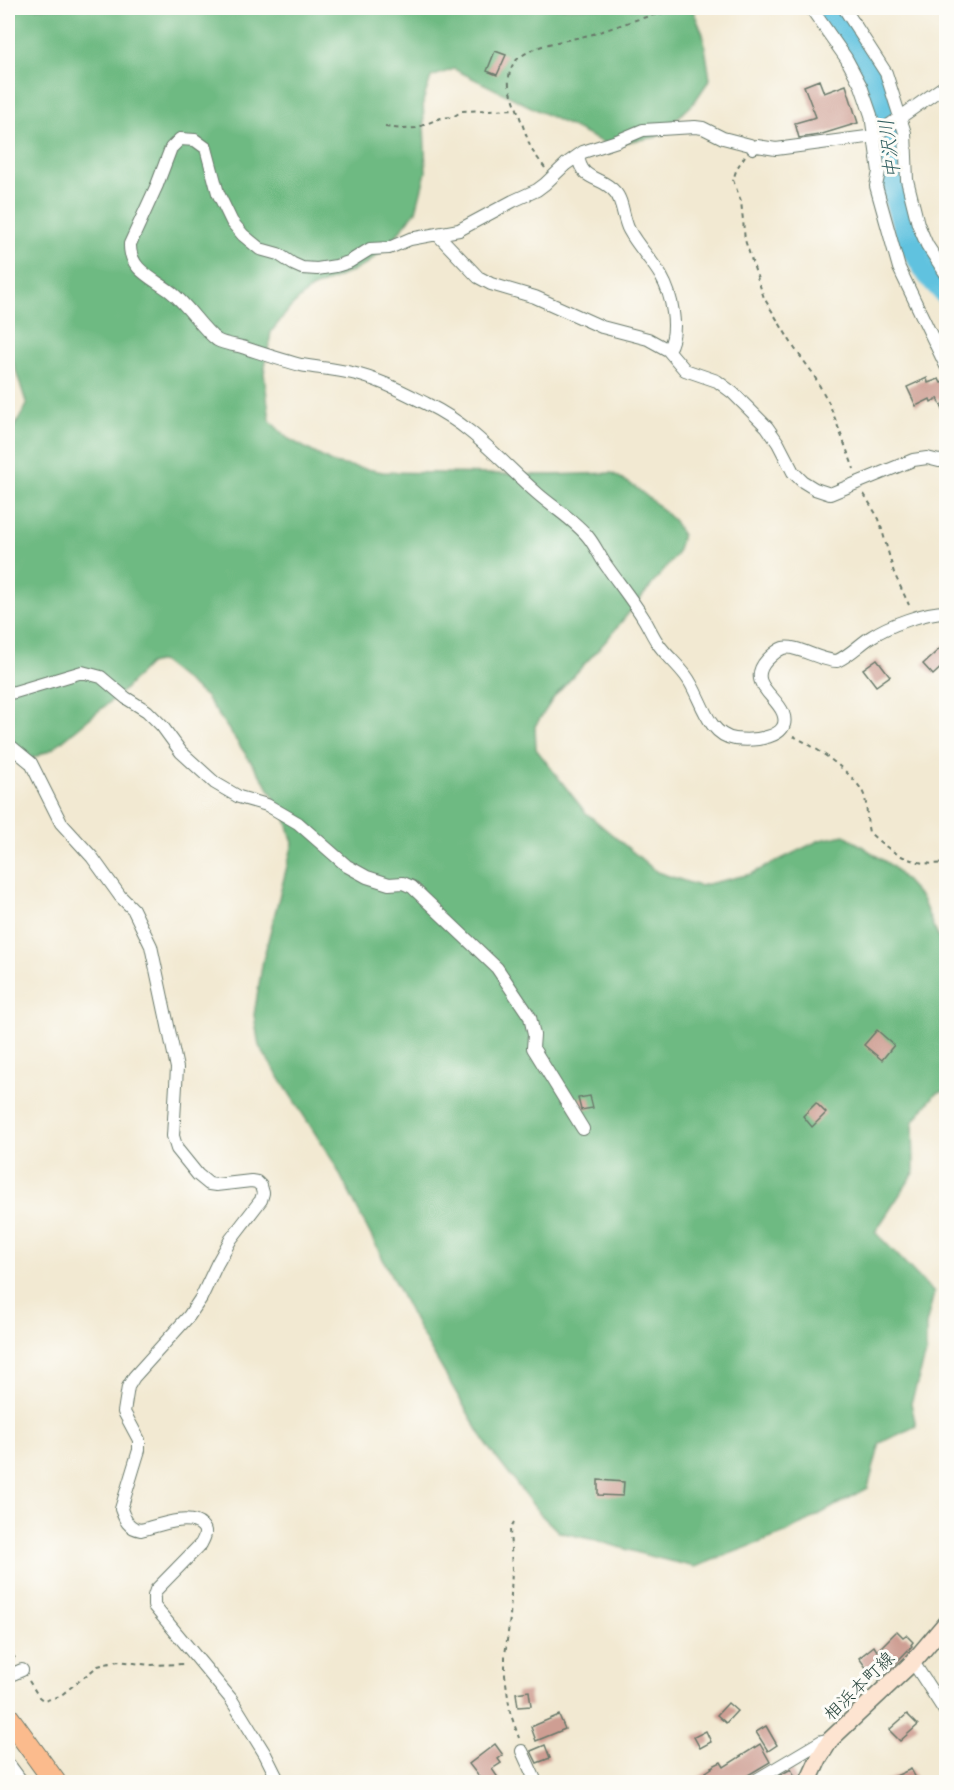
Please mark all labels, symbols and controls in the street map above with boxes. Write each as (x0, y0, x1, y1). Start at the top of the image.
water label: 中沢川 (871, 117, 911, 180)
street label: 相浜本町線 (818, 1645, 902, 1729)

